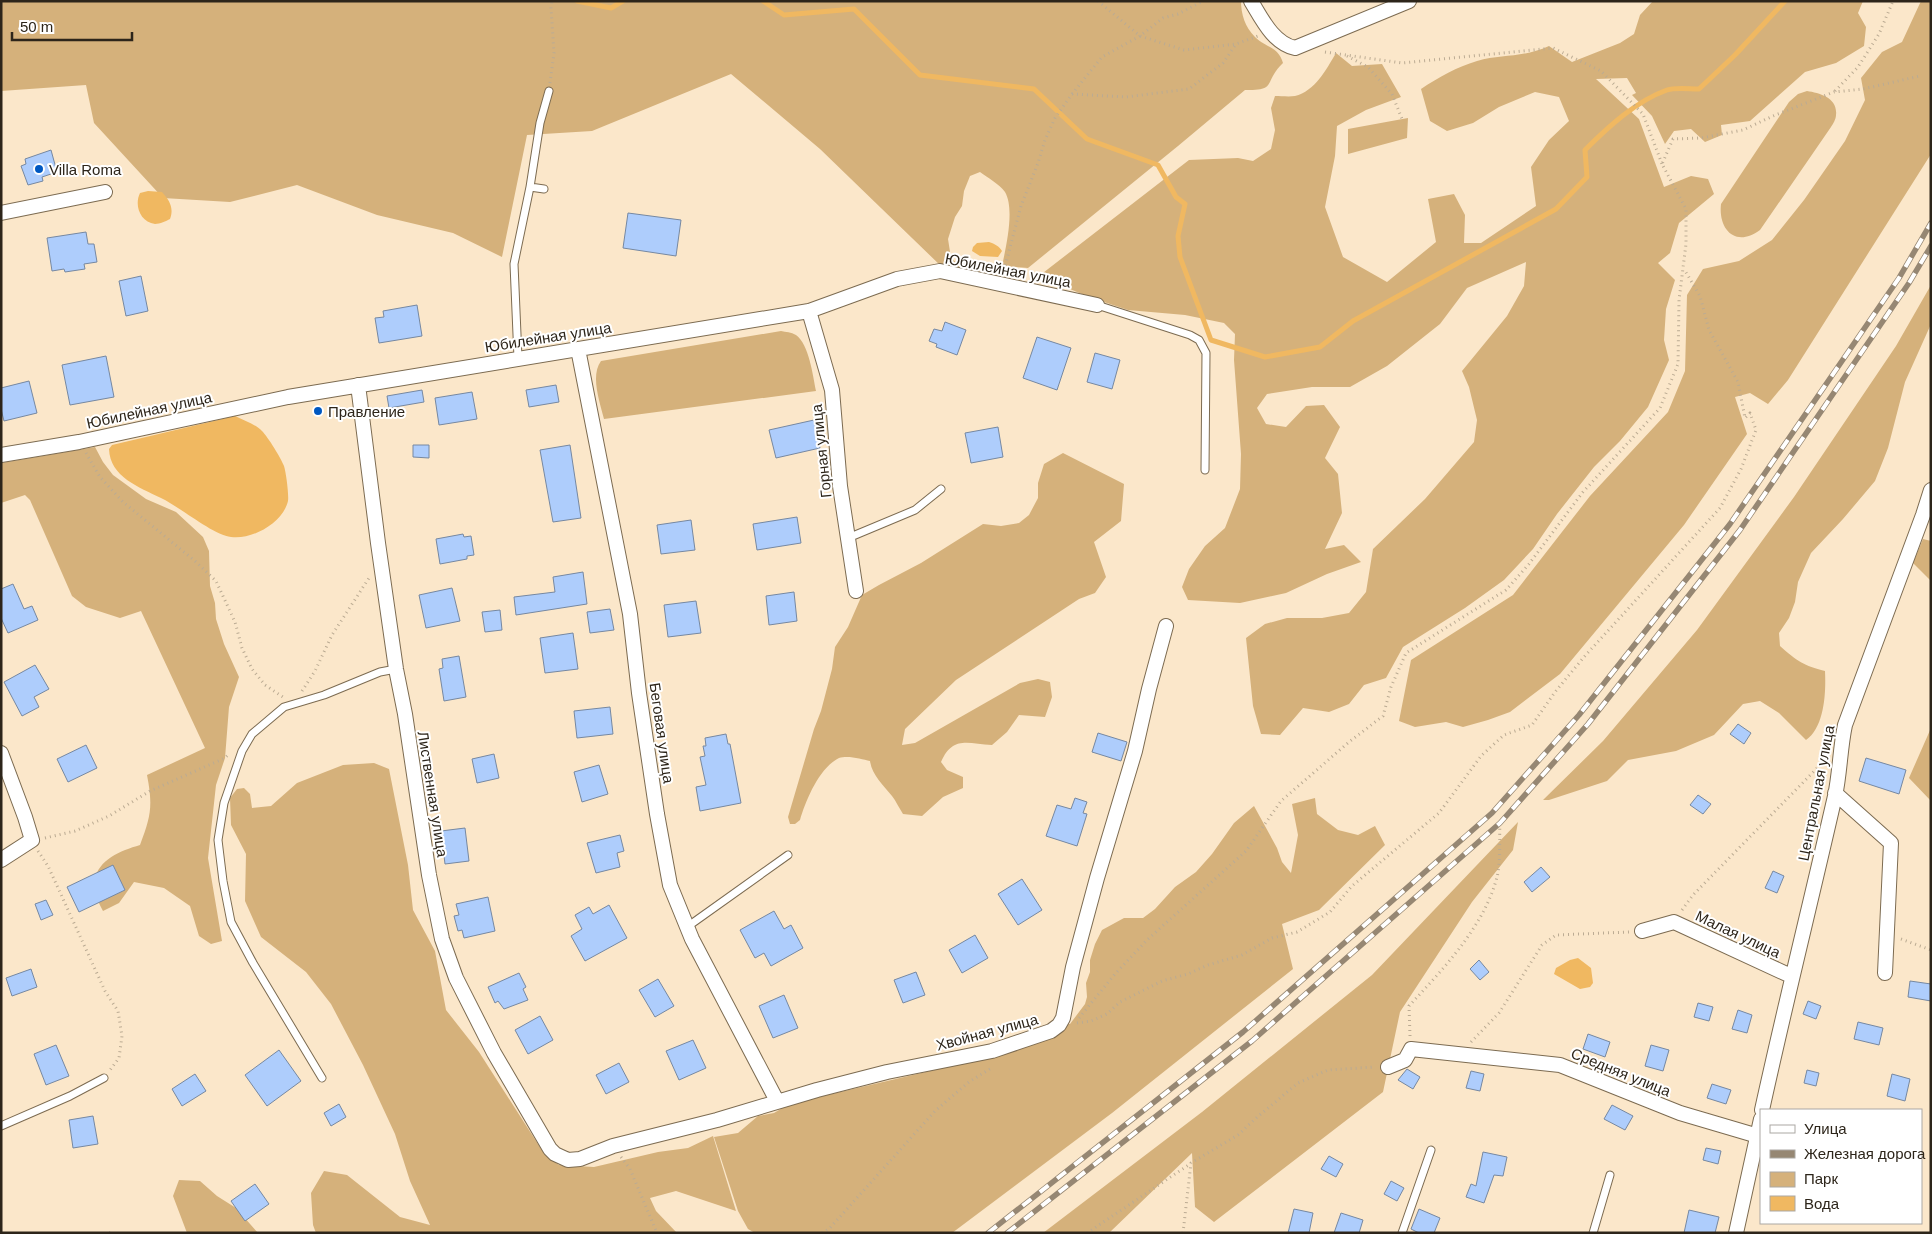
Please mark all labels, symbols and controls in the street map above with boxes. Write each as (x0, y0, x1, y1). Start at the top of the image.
scale bar (12, 10, 132, 42)
text: 50 m (20, 18, 53, 35)
place label: Villa Roma (49, 161, 122, 178)
marker: Villa Roma (33, 163, 45, 175)
street label: Юбилейная улица (944, 249, 1073, 291)
street label: Юбилейная улица (484, 319, 613, 355)
street label: Юбилейная улица (85, 388, 214, 432)
place label: Правление (328, 403, 405, 420)
street label: Горная улица (808, 403, 834, 499)
marker: Правление (312, 405, 324, 417)
street label: Беговая улица (647, 682, 678, 785)
street label: Центральная улица (1794, 723, 1838, 862)
street label: Лиственная улица (415, 730, 451, 859)
street label: Малая улица (1693, 907, 1784, 961)
street label: Хвойная улица (934, 1010, 1040, 1054)
street label: Средняя улица (1569, 1044, 1674, 1100)
legend (1760, 1109, 1922, 1224)
text: Улица (1804, 1120, 1847, 1137)
text: Железная дорога (1804, 1145, 1926, 1162)
text: Парк (1804, 1170, 1838, 1187)
text: Вода (1804, 1195, 1840, 1212)

